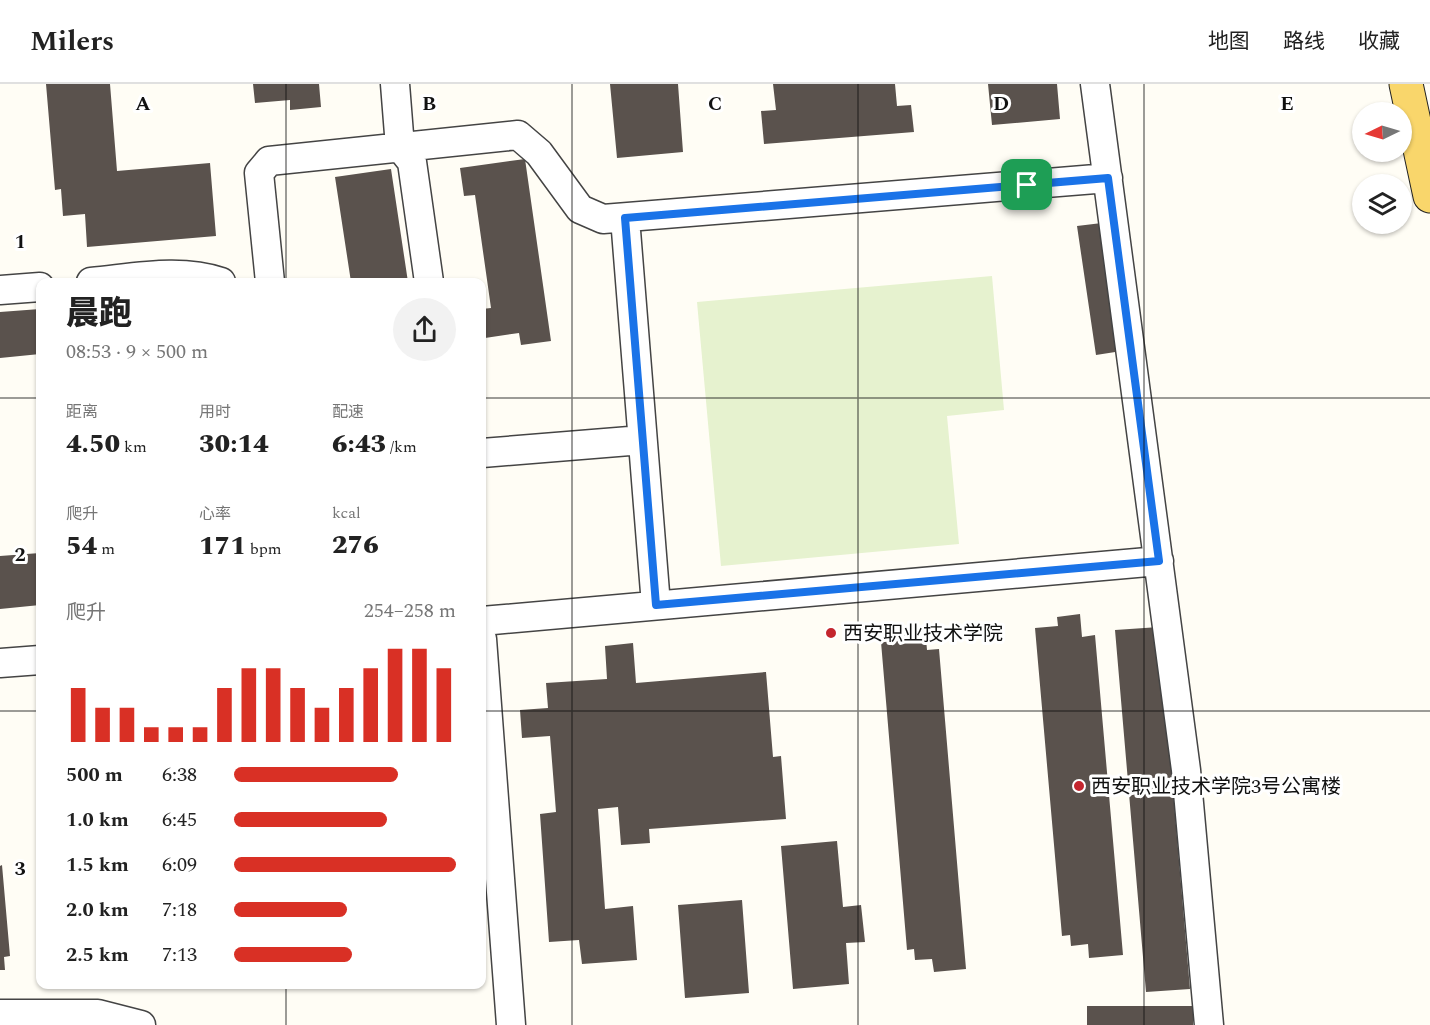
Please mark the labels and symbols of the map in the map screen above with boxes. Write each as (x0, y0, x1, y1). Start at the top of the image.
text: A (135, 89, 151, 119)
text: B (422, 89, 436, 119)
text: C (708, 89, 722, 119)
text: D (993, 89, 1009, 119)
text: E (1280, 89, 1294, 119)
north arrow (1352, 102, 1412, 162)
pin (1001, 159, 1052, 210)
text: 1 (14, 227, 26, 257)
text: 2 (14, 540, 26, 570)
place label: 西安职业技术学院 (843, 619, 1003, 649)
marker: 西安职业技术学院 (824, 626, 838, 640)
place label: 西安职业技术学院3号公寓楼 (1091, 772, 1341, 802)
marker: 西安职业技术学院3号公寓楼 (1072, 779, 1086, 793)
text: 3 (14, 854, 26, 884)

